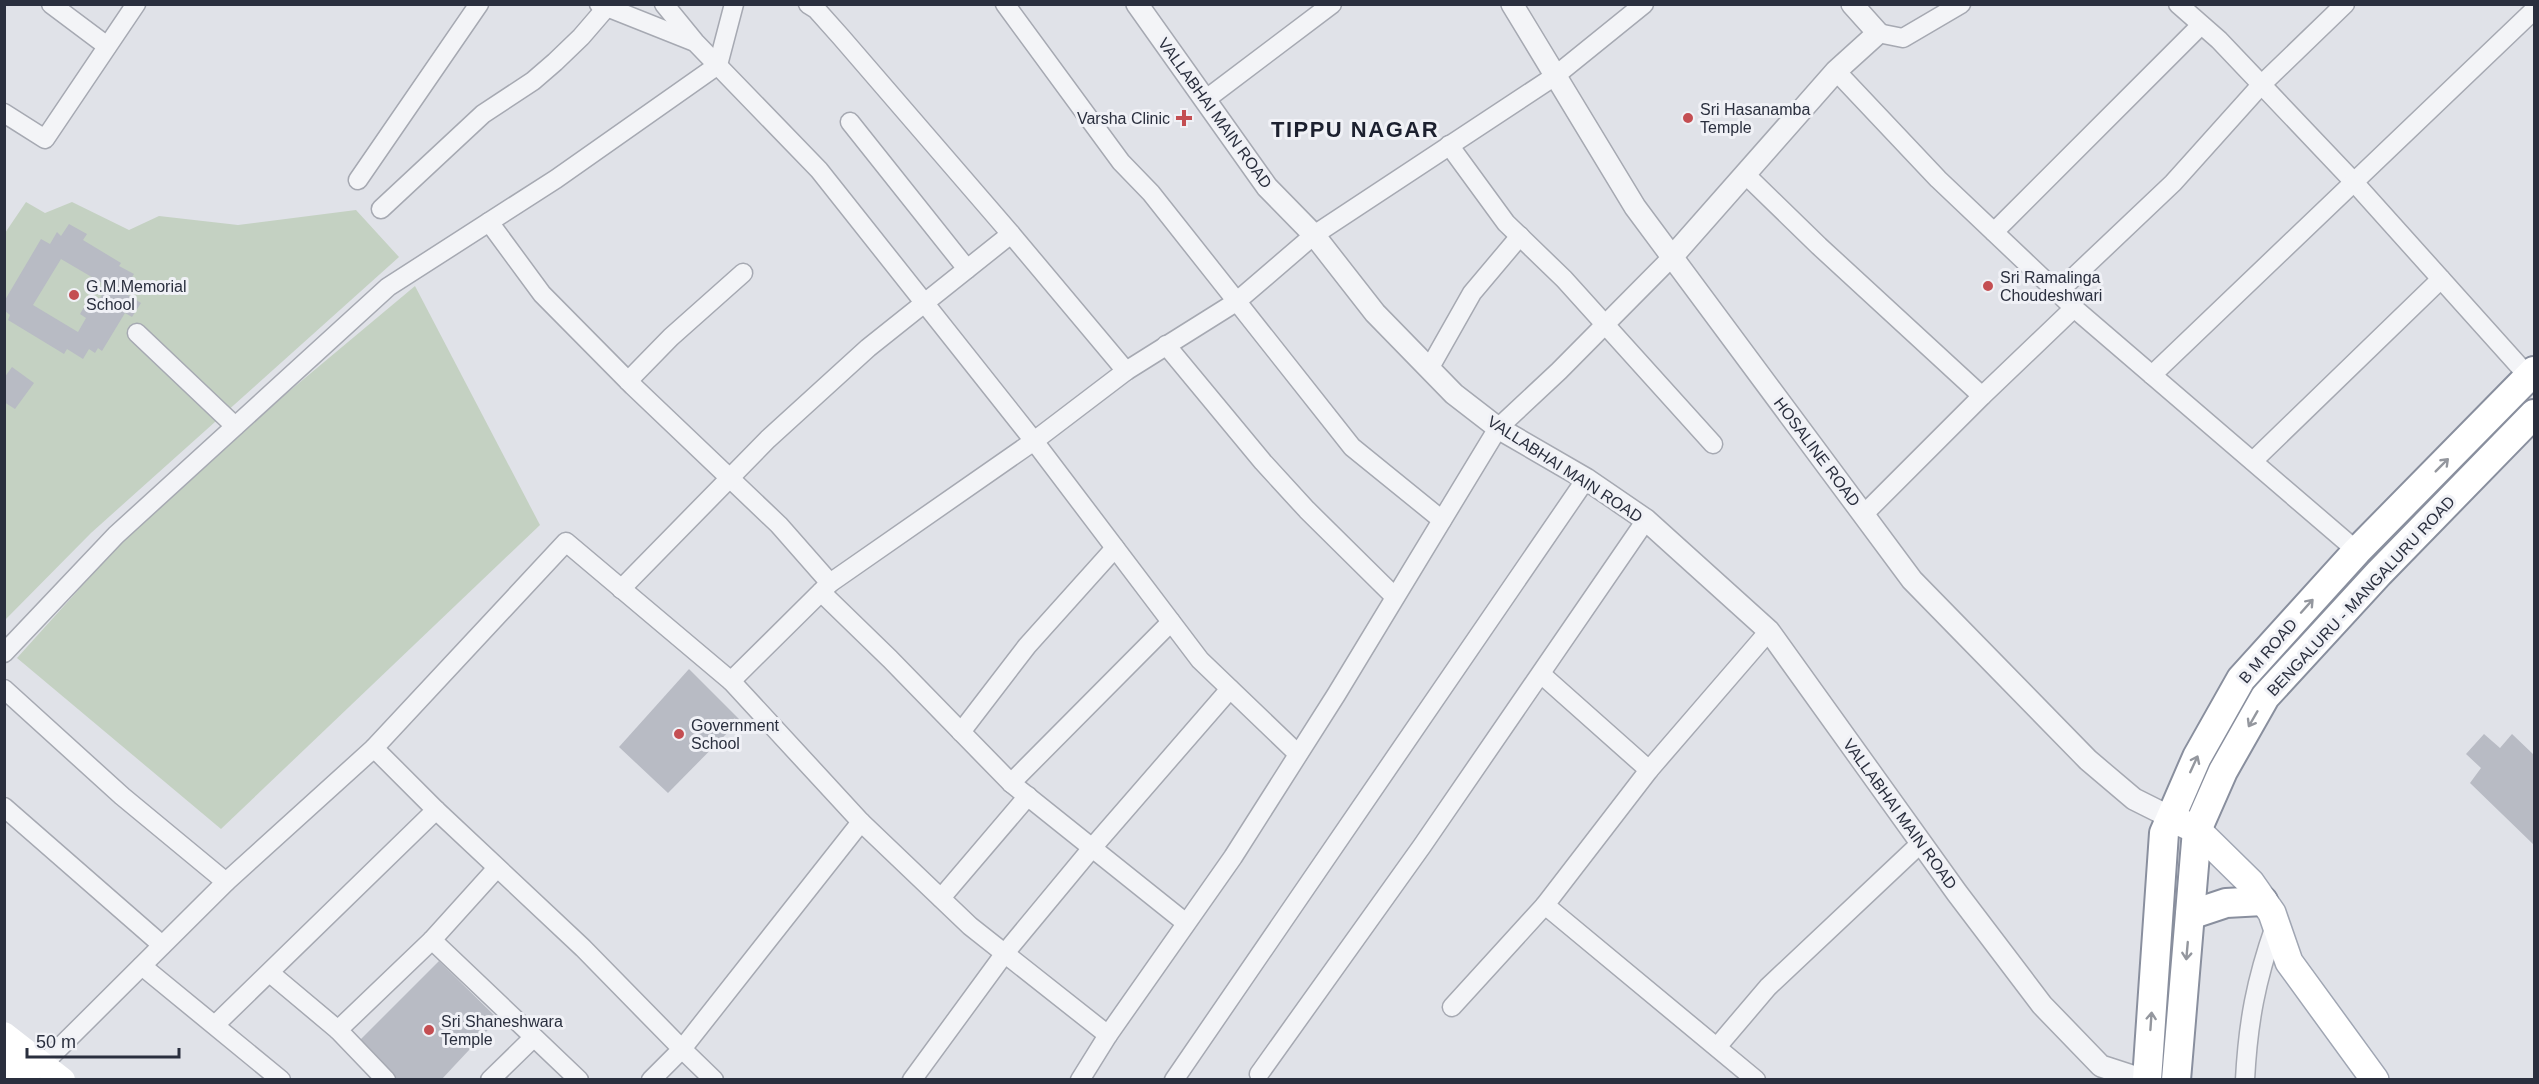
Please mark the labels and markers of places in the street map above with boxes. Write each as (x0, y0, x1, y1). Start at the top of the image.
place label: Sri Hasanamba Temple (1700, 101, 1810, 136)
marker: Varsha Clinic (1175, 109, 1193, 127)
place label: Varsha Clinic (1077, 110, 1170, 127)
marker: Sri Hasanamba Temple (1681, 111, 1695, 125)
place label: Sri Ramalinga Choudeshwari (2000, 269, 2102, 304)
place label: G.M.Memorial School (86, 278, 186, 313)
marker: Sri Ramalinga Choudeshwari (1981, 279, 1995, 293)
marker: G.M.Memorial School (67, 288, 81, 302)
place label: Government School (691, 717, 780, 752)
marker: Government School (672, 727, 686, 741)
place label: Sri Shaneshwara Temple (441, 1013, 563, 1048)
marker: Sri Shaneshwara Temple (422, 1023, 436, 1037)

